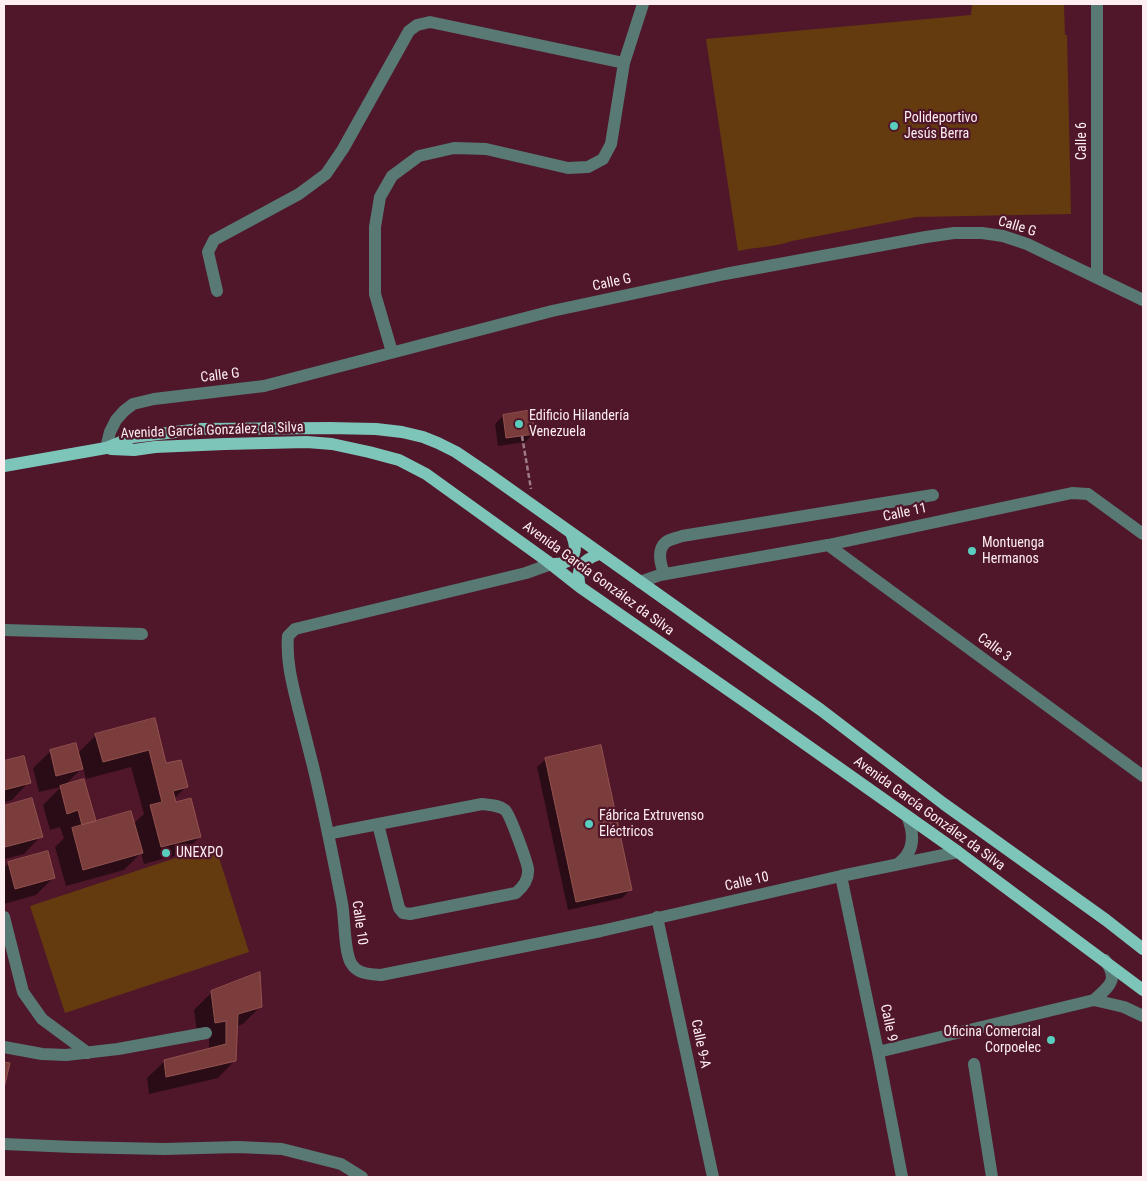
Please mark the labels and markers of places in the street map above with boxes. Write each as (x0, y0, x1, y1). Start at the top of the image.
place label: Polideportivo Jesús Berra (904, 110, 977, 142)
marker: Polideportivo Jesús Berra (888, 120, 900, 132)
place label: Edificio Hilandería Venezuela (529, 408, 629, 441)
marker: Edificio Hilandería Venezuela (513, 418, 525, 430)
place label: Montuenga Hermanos (982, 535, 1044, 568)
marker: Montuenga Hermanos (966, 545, 978, 557)
place label: Fábrica Extruvenso Eléctricos (599, 808, 704, 840)
marker: Fábrica Extruvenso Eléctricos (583, 818, 595, 830)
place label: UNEXPO (176, 845, 223, 861)
marker: UNEXPO (160, 847, 172, 859)
place label: Oficina Comercial Corpoelec (944, 1024, 1041, 1056)
marker: Oficina Comercial Corpoelec (1045, 1034, 1057, 1046)

